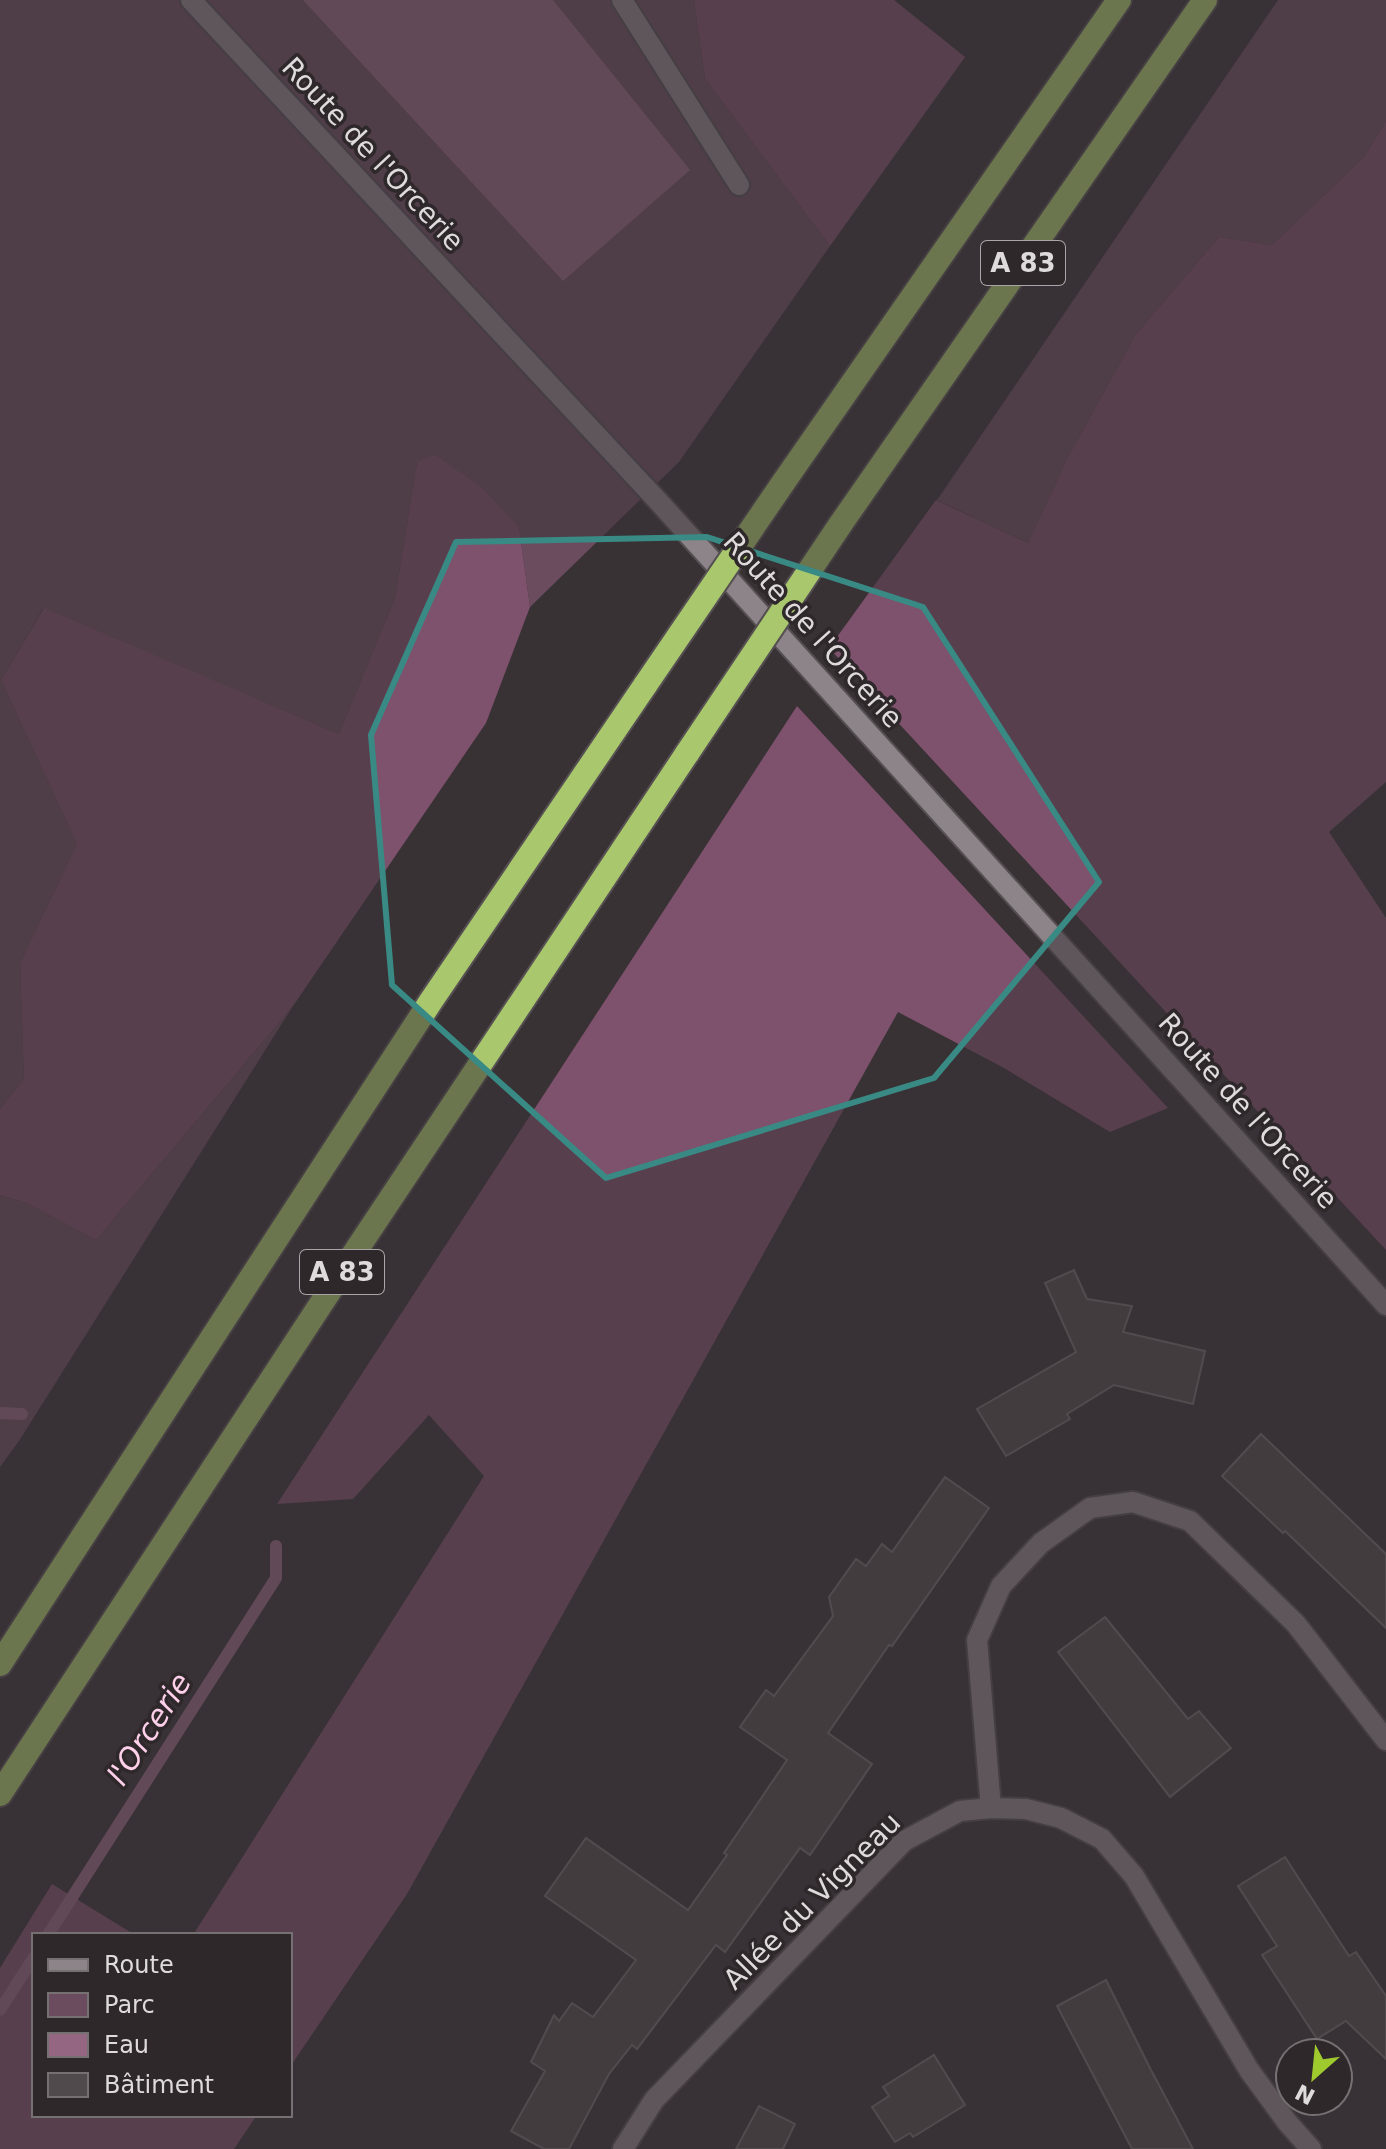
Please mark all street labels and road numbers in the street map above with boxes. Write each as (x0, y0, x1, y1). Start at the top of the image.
street label: Route de l'Orcerie (275, 51, 471, 257)
road number: A 83 (981, 241, 1065, 285)
street label: Route de l'Orcerie (717, 525, 909, 735)
street label: Route de l'Orcerie (1152, 1006, 1344, 1216)
road number: A 83 (300, 1250, 384, 1294)
street label: Allée du Vigneau (717, 1806, 907, 1996)

